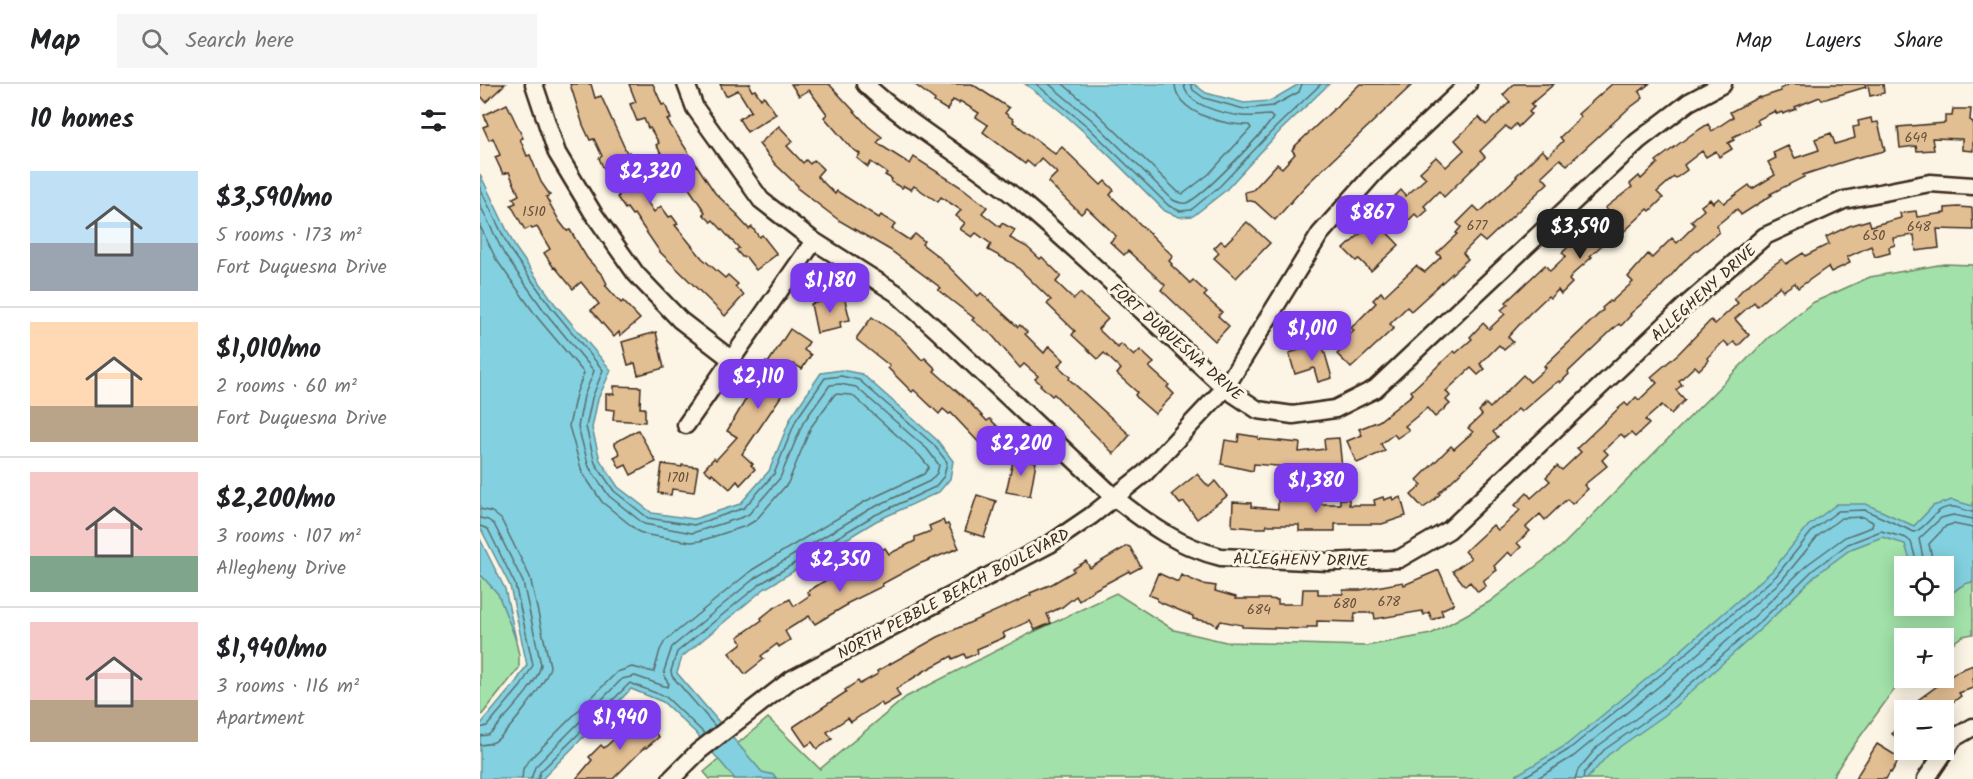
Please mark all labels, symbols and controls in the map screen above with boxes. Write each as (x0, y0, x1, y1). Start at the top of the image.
search box (117, 14, 537, 68)
text: Map (30, 19, 81, 64)
text: Search here (186, 24, 294, 59)
icon: search (138, 25, 171, 58)
text: Map (1735, 25, 1772, 58)
text: Layers (1805, 25, 1861, 58)
text: Share (1894, 25, 1943, 58)
text: 10 homes (30, 99, 134, 141)
icon: filters (417, 104, 450, 137)
house number: 649 (1905, 127, 1927, 149)
pin: $2,320 (601, 154, 699, 205)
text: $2,320 (619, 157, 681, 189)
text: $3,590/mo (216, 178, 333, 220)
icon: home (78, 195, 150, 267)
pin: $867 (1336, 195, 1408, 246)
text: $867 (1350, 198, 1394, 230)
house number: 1510 (522, 201, 546, 223)
pin: $3,590 (1531, 209, 1629, 260)
text: $3,590 (1551, 212, 1609, 244)
house number: 677 (1467, 215, 1488, 237)
house number: 648 (1907, 216, 1932, 238)
text: 5 rooms · 173 m² (216, 220, 362, 252)
house number: 650 (1863, 225, 1885, 247)
street label: ALLEGHENY DRIVE (1645, 238, 1763, 348)
text: Fort Duquesna Drive (216, 252, 387, 284)
pin: $1,180 (781, 263, 879, 314)
text: $1,180 (804, 266, 856, 298)
street label: FORT DUQUESNA DRIVE (1104, 277, 1249, 408)
pin: $1,010 (1263, 311, 1361, 362)
text: $1,010 (1287, 314, 1337, 346)
text: $1,010/mo (216, 329, 321, 371)
icon: home (78, 346, 150, 418)
pin: $2,110 (709, 359, 807, 410)
text: $2,110 (732, 362, 784, 394)
text: 2 rooms · 60 m² (216, 371, 357, 403)
text: Fort Duquesna Drive (216, 403, 387, 435)
pin: $2,200 (972, 426, 1070, 477)
text: $2,200 (991, 429, 1051, 461)
pin: $1,380 (1267, 463, 1365, 514)
text: $1,380 (1288, 466, 1344, 498)
house number: 1701 (667, 467, 689, 489)
text: $2,200/mo (216, 479, 336, 521)
icon: home (78, 496, 150, 568)
text: 3 rooms · 107 m² (216, 521, 361, 553)
street label: NORTH PEBBLE BEACH BOULEVARD (833, 522, 1074, 666)
pin: $2,350 (791, 542, 889, 593)
text: $2,350 (810, 545, 870, 577)
street label: ALLEGHENY DRIVE (1233, 547, 1369, 574)
text: Allegheny Drive (216, 553, 346, 585)
map controls (1894, 556, 1954, 760)
button: locate (1894, 556, 1954, 616)
house number: 678 (1378, 591, 1401, 613)
house number: 680 (1333, 593, 1357, 615)
house number: 684 (1247, 599, 1271, 621)
button: + (1894, 628, 1954, 688)
text: $1,940/mo (216, 629, 327, 671)
icon: home (78, 646, 150, 718)
text: 3 rooms · 116 m² (216, 671, 359, 703)
pin: $1,940 (571, 700, 669, 751)
button: − (1894, 700, 1954, 760)
text: Apartment (216, 703, 305, 735)
text: $1,940 (593, 703, 647, 735)

